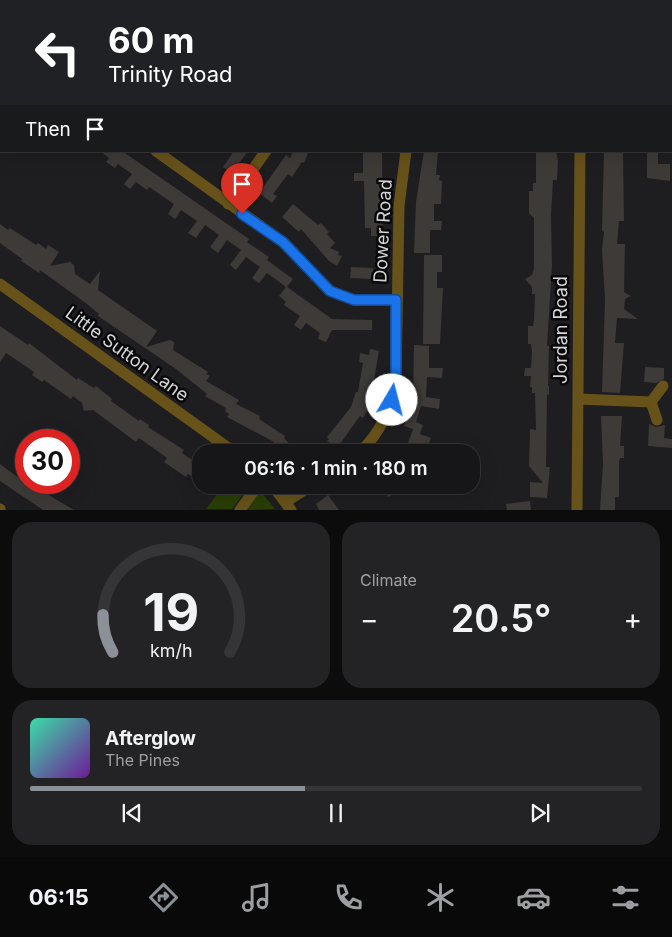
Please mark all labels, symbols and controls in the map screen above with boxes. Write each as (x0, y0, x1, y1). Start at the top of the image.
text: 60 m (108, 19, 195, 61)
icon: left (25, 20, 90, 85)
text: Trinity Road (108, 61, 232, 87)
icon: arrive (81, 115, 109, 143)
text: Then (25, 118, 71, 141)
pin (221, 163, 263, 214)
icon: arrive (228, 170, 256, 198)
street label: Dower Road (369, 179, 396, 283)
street label: Jordan Road (550, 276, 571, 384)
street label: Little Sutton Lane (62, 302, 193, 405)
position arrow (365, 373, 417, 425)
speed limit sign: 30 (15, 429, 80, 494)
text: 06:16 · 1 min · 180 m (244, 457, 428, 480)
text: Climate (360, 570, 417, 590)
text: 19 (143, 581, 199, 644)
text: 20.5° (451, 595, 551, 641)
text: − (360, 602, 379, 636)
text: + (623, 602, 642, 636)
text: km/h (150, 640, 192, 661)
text: Afterglow (105, 727, 196, 750)
text: The Pines (105, 750, 180, 770)
icon: previous (118, 799, 146, 827)
icon: pause (322, 799, 350, 827)
icon: next (526, 799, 554, 827)
icon: directions (146, 880, 181, 915)
icon: music (239, 880, 274, 915)
icon: phone (331, 880, 366, 915)
icon: climate (423, 880, 458, 915)
icon: car (516, 880, 551, 915)
icon: filters (608, 880, 643, 915)
text: 06:15 (29, 884, 89, 910)

